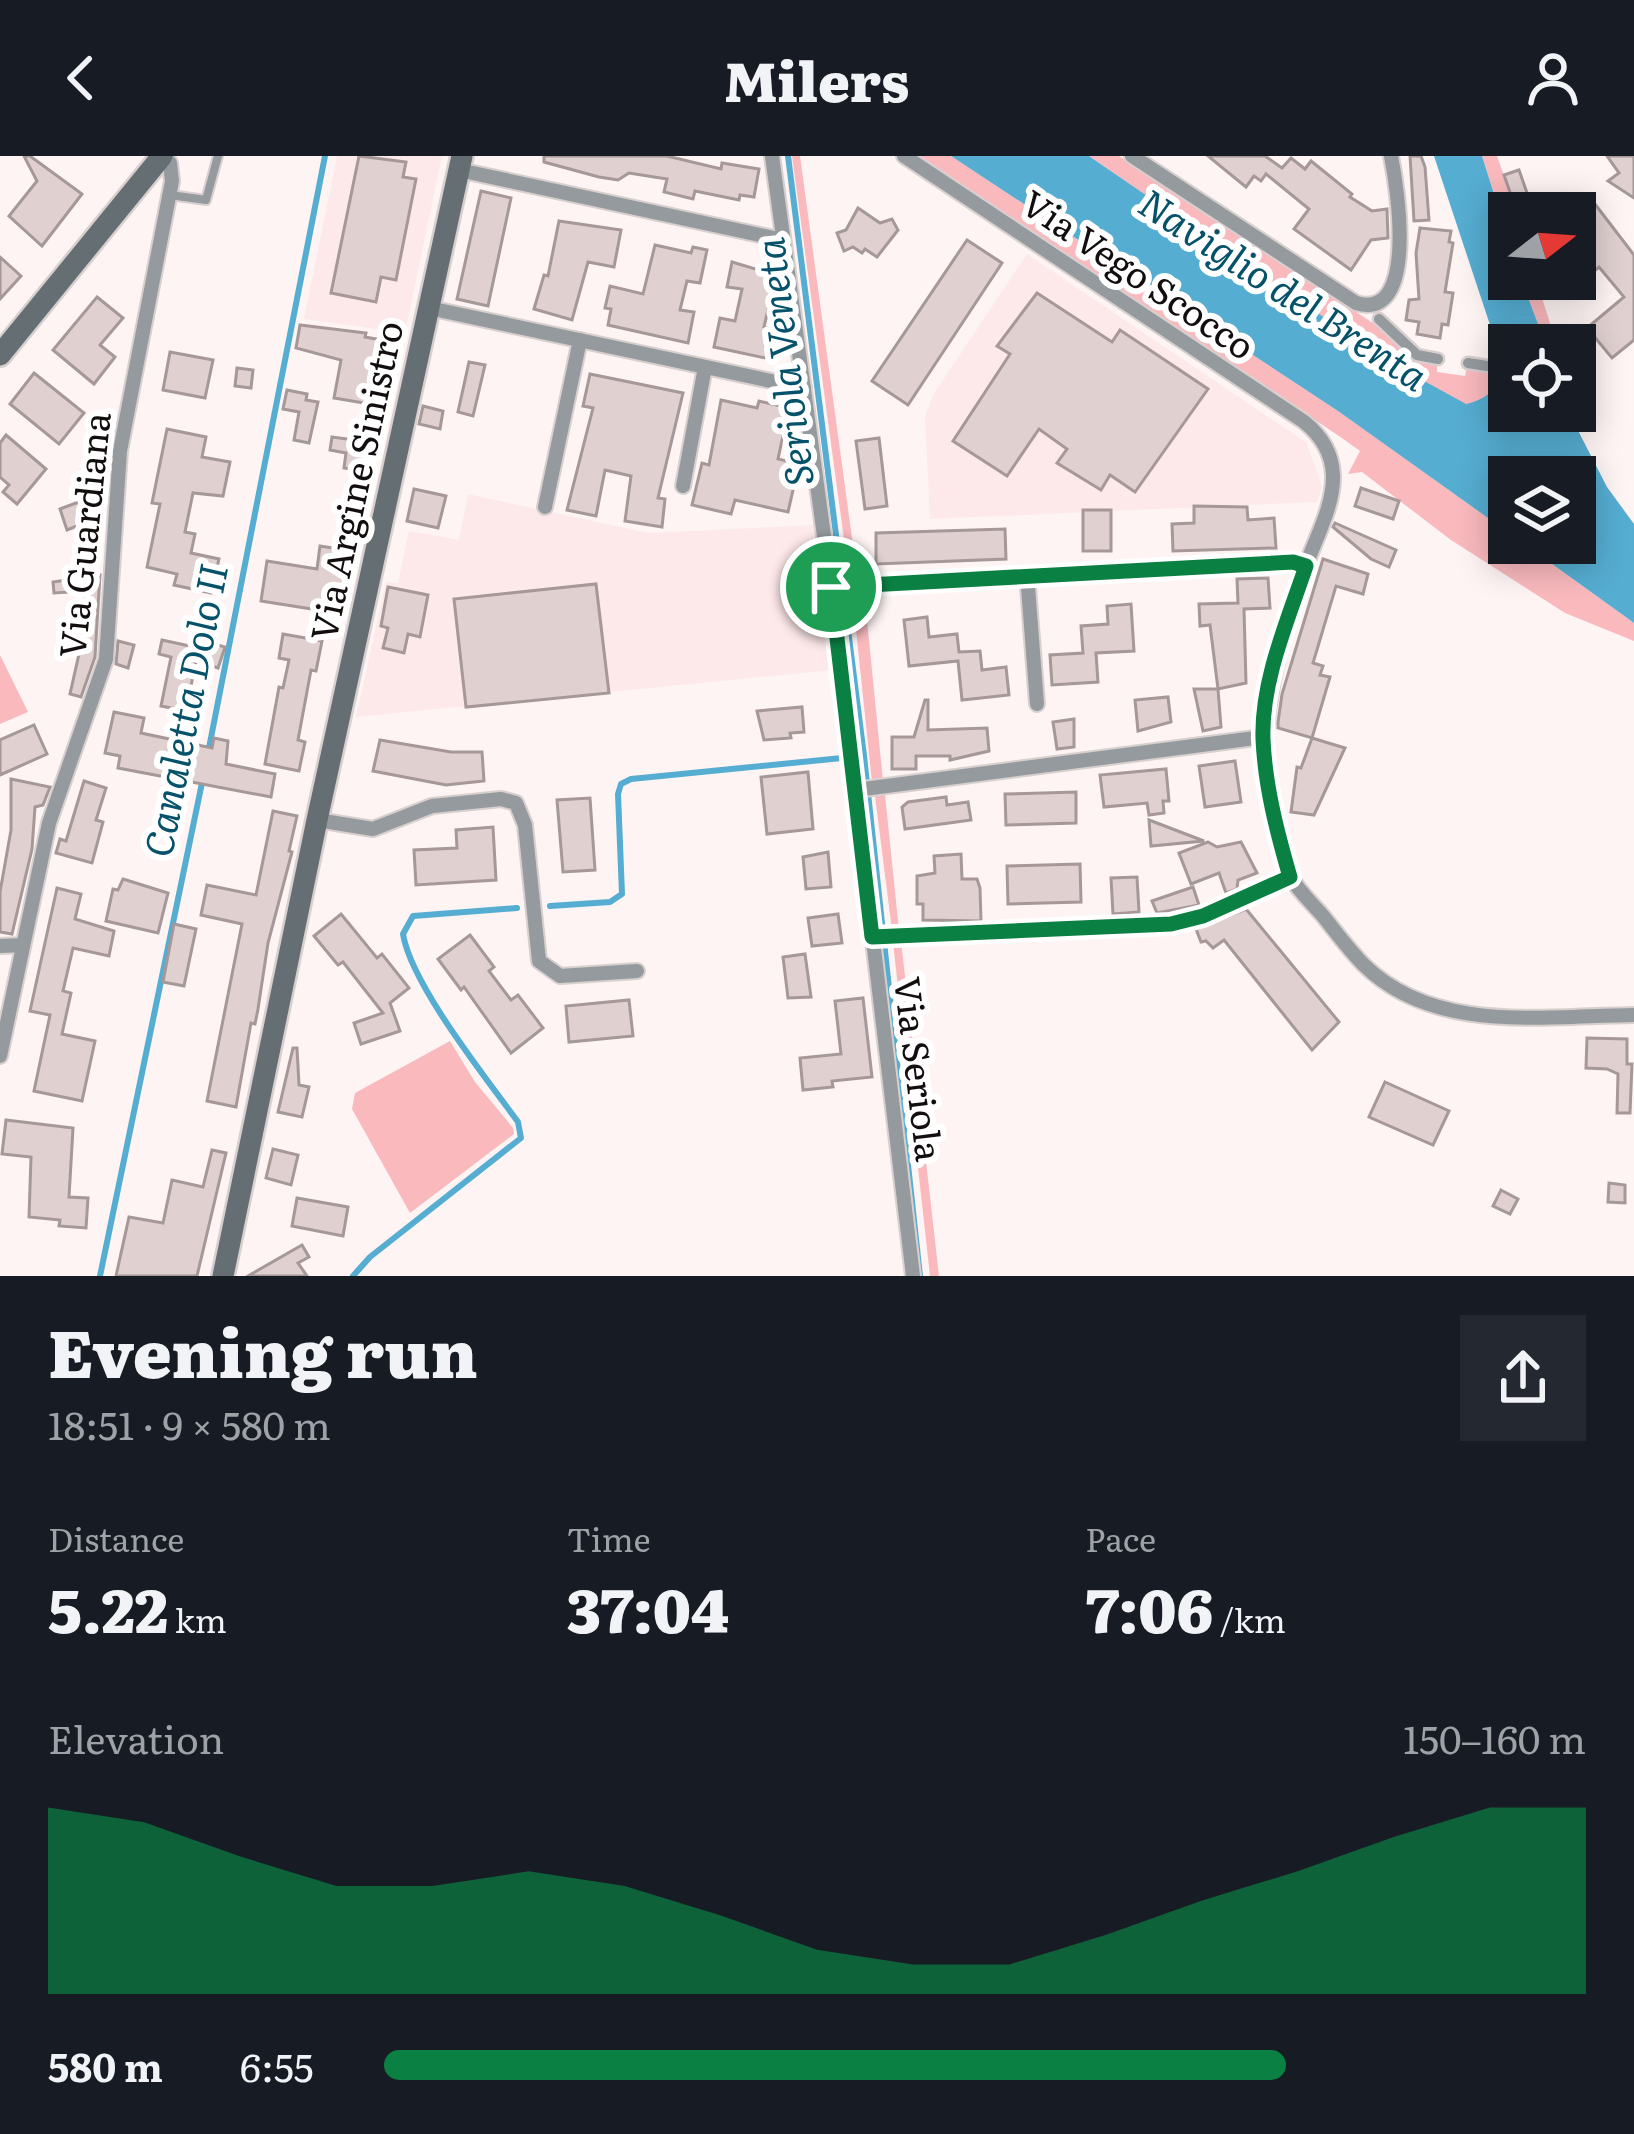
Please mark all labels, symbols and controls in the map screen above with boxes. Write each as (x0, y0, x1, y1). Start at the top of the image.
text: Milers (725, 38, 909, 119)
icon: back (48, 45, 114, 111)
icon: person (1520, 45, 1586, 111)
water label: Naviglio del Brenta (1129, 172, 1441, 403)
street label: Via Vego Scocco (1012, 175, 1267, 371)
north arrow (1488, 192, 1596, 300)
map controls (1488, 192, 1596, 564)
water label: Seriola Veneta (738, 234, 826, 490)
street label: Via Argine Sinistro (295, 316, 414, 645)
button: locate (1488, 324, 1596, 432)
street label: Via Guardiana (43, 409, 122, 660)
button: layers (1488, 456, 1596, 564)
pin (780, 536, 882, 638)
icon: arrive (798, 554, 864, 620)
water label: Canaletta Dolo II (126, 559, 240, 862)
street label: Via Seriola (883, 973, 958, 1165)
text: Evening run (48, 1300, 478, 1398)
button: share (1460, 1315, 1586, 1441)
text: 18:51 · 9 × 580 m (48, 1394, 331, 1452)
text: Distance (48, 1513, 184, 1562)
text: Time (567, 1513, 651, 1562)
text: Pace (1085, 1513, 1156, 1562)
text: 5.22 (48, 1562, 168, 1651)
text: 37:04 (567, 1562, 729, 1651)
text: 7:06 (1085, 1562, 1213, 1651)
text: km (168, 1594, 227, 1643)
text: /km (1213, 1594, 1286, 1643)
text: Elevation (48, 1708, 224, 1766)
text: 150–160 m (1403, 1708, 1586, 1766)
text: 580 m (48, 2036, 163, 2094)
text: 6:55 (240, 2036, 314, 2094)

